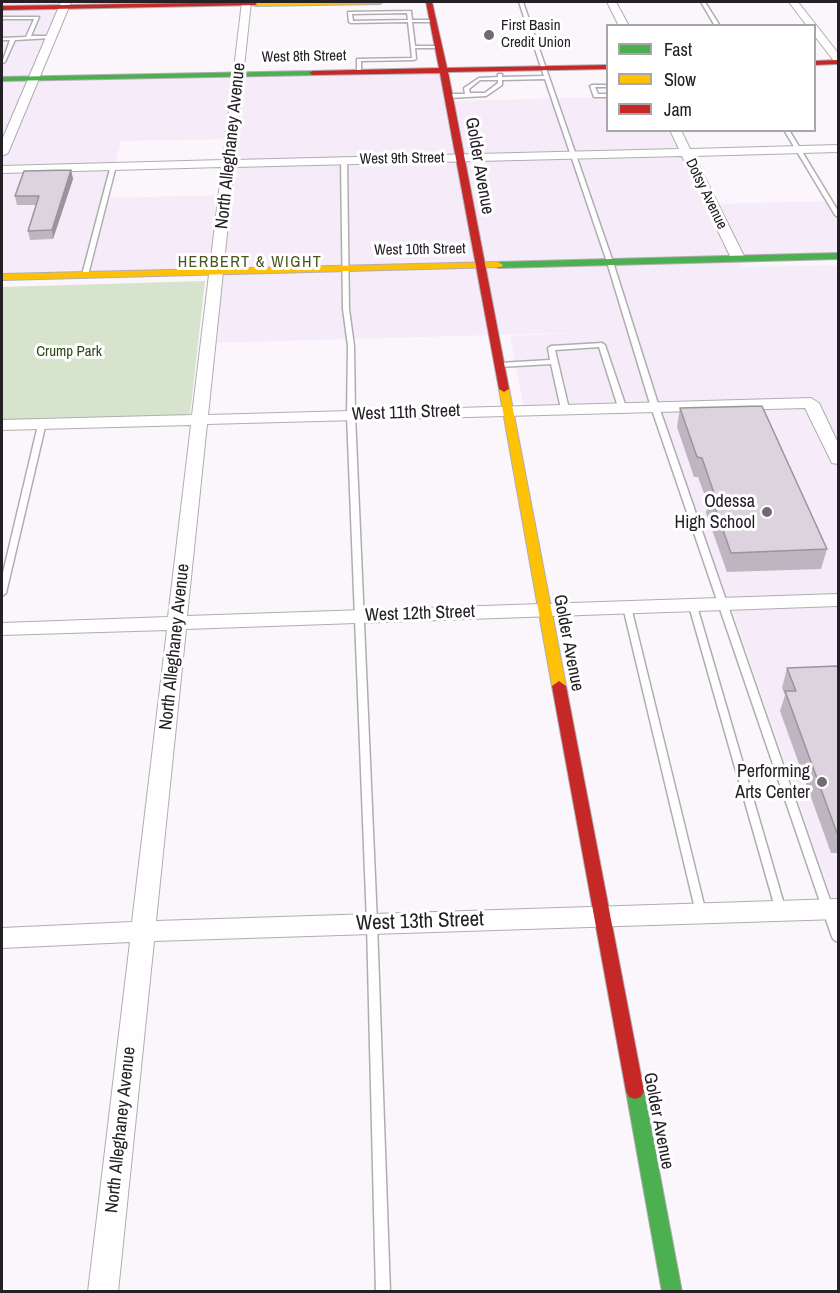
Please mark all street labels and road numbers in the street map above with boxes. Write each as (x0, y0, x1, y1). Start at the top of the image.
street label: West 8th Street (262, 47, 346, 67)
street label: North Alleghaney Avenue (212, 62, 250, 230)
street label: Golder Avenue (460, 116, 498, 216)
street label: West 9th Street (360, 149, 444, 169)
street label: Dotsy Avenue (681, 156, 731, 232)
street label: West 10th Street (374, 240, 466, 260)
street label: West 11th Street (351, 400, 461, 426)
street label: North Alleghaney Avenue (156, 563, 194, 731)
street label: Golder Avenue (548, 593, 588, 693)
street label: West 12th Street (365, 601, 475, 627)
street label: West 13th Street (356, 907, 484, 937)
street label: North Alleghaney Avenue (102, 1046, 140, 1214)
street label: Golder Avenue (638, 1071, 678, 1171)

